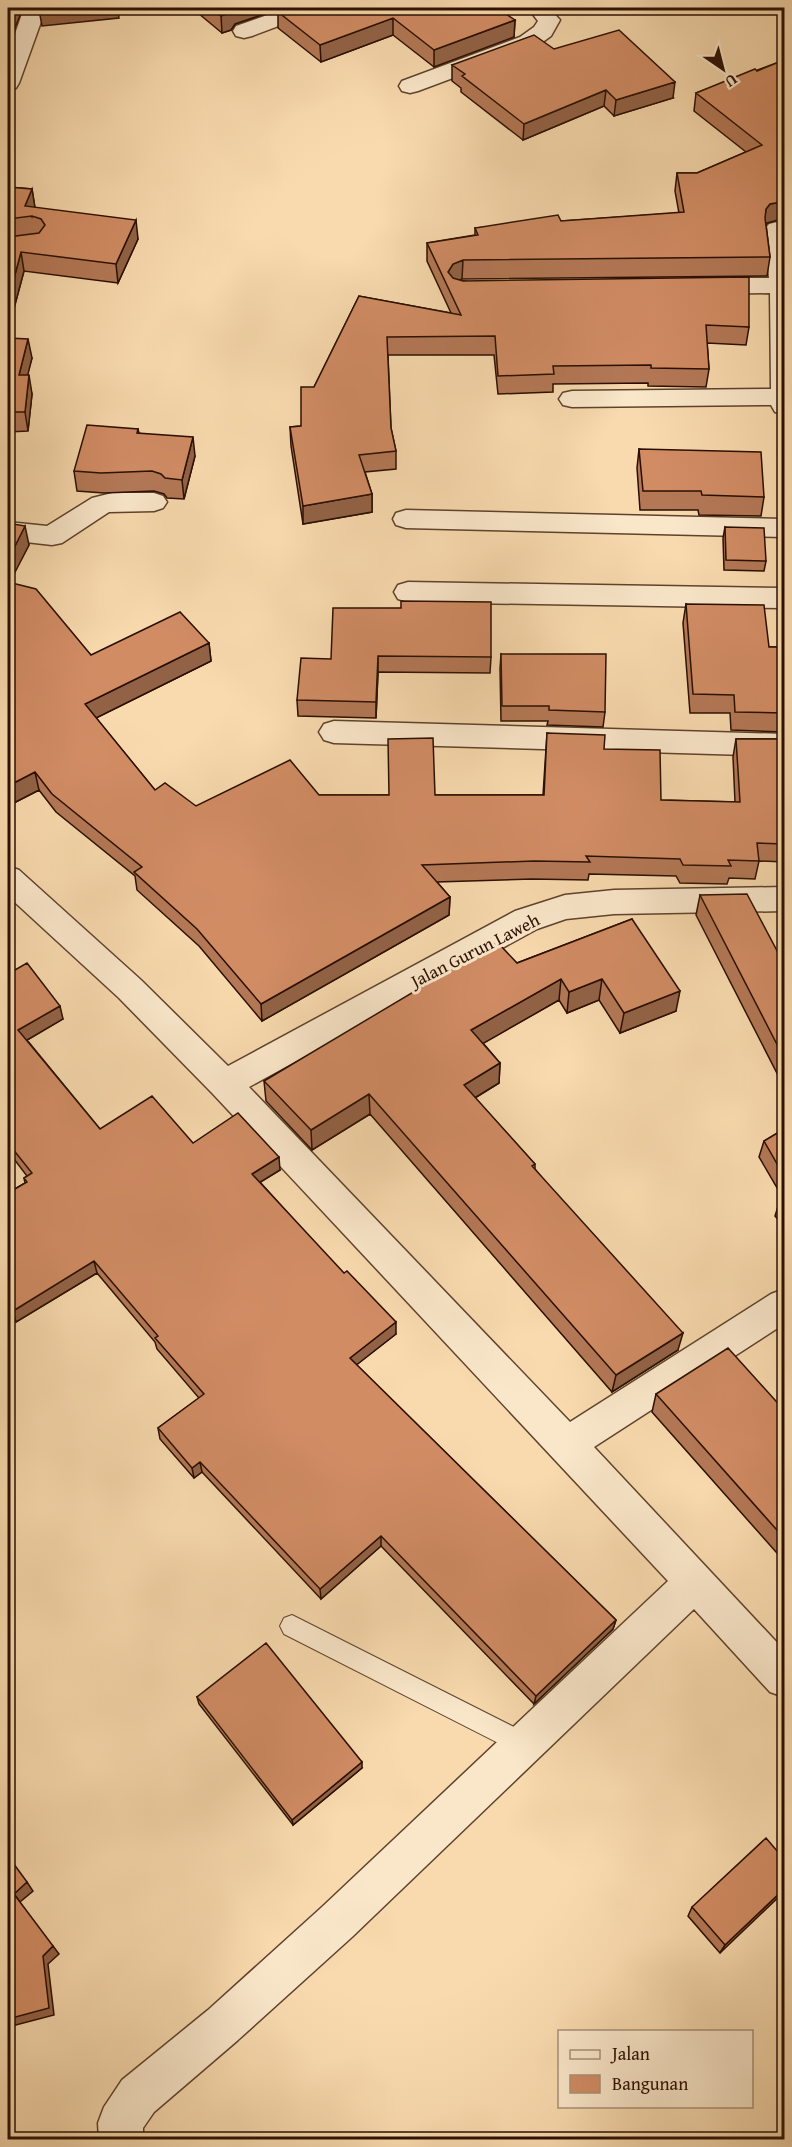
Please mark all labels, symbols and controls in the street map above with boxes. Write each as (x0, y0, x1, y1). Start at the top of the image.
north arrow (693, 39, 753, 99)
text: U (720, 68, 743, 94)
street label: Jalan Gurun Laweh (404, 906, 544, 995)
legend (558, 2030, 753, 2108)
text: Jalan (610, 2040, 650, 2067)
text: Bangunan (612, 2070, 688, 2097)

